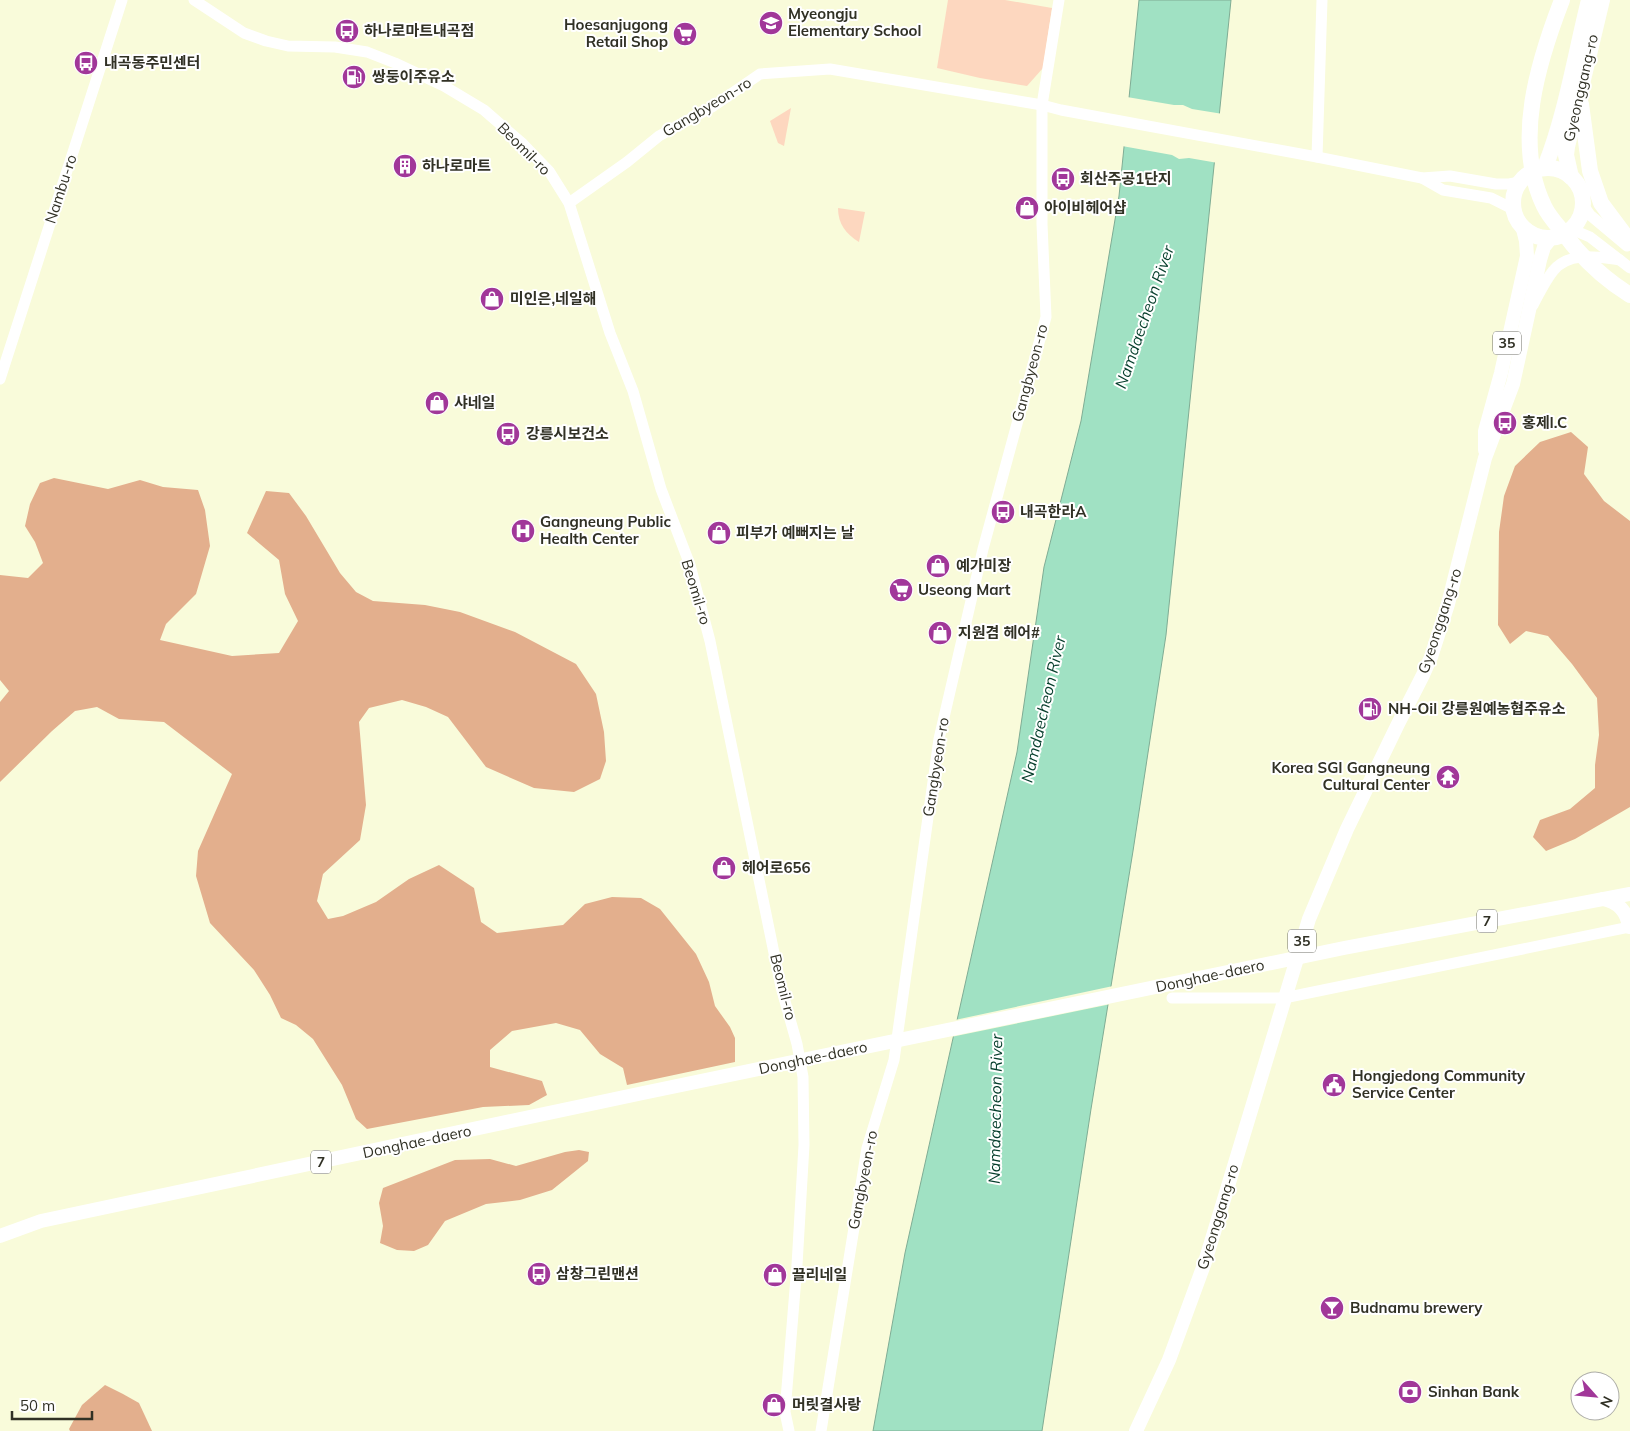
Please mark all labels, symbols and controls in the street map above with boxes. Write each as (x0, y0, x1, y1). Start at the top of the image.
place label: Myeongju Elementary School (788, 4, 921, 40)
school or university icon: Myeongju Elementary School (758, 10, 784, 36)
place label: Hoesanjugong Retail Shop (564, 15, 668, 51)
bus stop icon: 하나로마트내곡점 (334, 18, 360, 44)
place label: 하나로마트내곡점 (364, 21, 474, 40)
supermarket icon: Hoesanjugong Retail Shop (672, 21, 698, 47)
street label: Gyeonggang-ro (1559, 32, 1602, 143)
bus stop icon: 내곡동주민센터 (73, 50, 99, 76)
place label: 내곡동주민센터 (104, 53, 201, 72)
fuel station icon: 쌍둥이주유소 (341, 64, 367, 90)
place label: 쌍둥이주유소 (372, 67, 455, 86)
street label: Gangbyeon-ro (659, 73, 755, 141)
street label: Beomil-ro (494, 118, 555, 179)
street label: Nambu-ro (40, 152, 81, 226)
building icon: 하나로마트 (392, 153, 418, 179)
place label: 하나로마트 (422, 156, 491, 175)
bus stop icon: 회산주공1단지 (1050, 166, 1076, 192)
place label: 회산주공1단지 (1080, 169, 1172, 188)
shop icon: 아이비헤어샵 (1014, 195, 1040, 221)
place label: 아이비헤어샵 (1044, 198, 1127, 217)
water label: Namdaecheon River (1110, 242, 1178, 391)
shop icon: 미인은,네일해 (479, 286, 505, 312)
place label: 미인은,네일해 (510, 289, 597, 308)
street label: Gangbyeon-ro (1007, 322, 1052, 424)
road number: 35 (1493, 332, 1521, 354)
shop icon: 샤네일 (424, 390, 450, 416)
place label: 샤네일 (454, 393, 495, 412)
bus stop icon: 홍제I.C (1492, 410, 1518, 436)
place label: 홍제I.C (1522, 413, 1567, 432)
bus stop icon: 강릉시보건소 (495, 421, 521, 447)
place label: 강릉시보건소 (526, 424, 609, 443)
bus stop icon: 내곡한라A (990, 499, 1016, 525)
place label: 내곡한라A (1020, 502, 1087, 521)
place label: Gangneung Public Health Center (540, 512, 671, 548)
hospital icon: Gangneung Public Health Center (510, 518, 536, 544)
shop icon: 피부가 예뻐지는 날 (706, 520, 732, 546)
place label: 피부가 예뻐지는 날 (736, 523, 855, 542)
shop icon: 예가미장 (925, 553, 951, 579)
place label: 예가미장 (956, 556, 1011, 575)
street label: Beomil-ro (678, 557, 715, 627)
street label: Gyeonggang-ro (1414, 566, 1465, 676)
supermarket icon: Useong Mart (888, 577, 914, 603)
place label: Useong Mart (918, 580, 1011, 599)
shop icon: 지원겸 헤어# (927, 620, 953, 646)
place label: 지원겸 헤어# (958, 623, 1040, 642)
water label: Namdaecheon River (1016, 633, 1070, 784)
fuel station icon: NH-Oil 강릉원예농협주유소 (1357, 696, 1383, 722)
place label: NH-Oil 강릉원예농협주유소 (1388, 699, 1566, 718)
street label: Gangbyeon-ro (918, 716, 953, 818)
place label: Korea SGI Gangneung Cultural Center (1271, 758, 1430, 794)
temple icon: Korea SGI Gangneung Cultural Center (1435, 764, 1461, 790)
shop icon: 헤어로656 (711, 855, 737, 881)
place label: 헤어로656 (742, 858, 810, 877)
road number: 7 (1477, 909, 1497, 932)
road number: 35 (1288, 929, 1316, 952)
street label: Beomil-ro (766, 952, 801, 1022)
street label: Donghae-daero (1154, 955, 1266, 996)
water label: Namdaecheon River (984, 1033, 1006, 1184)
street label: Donghae-daero (757, 1037, 869, 1078)
place label: Hongjedong Community Service Center (1352, 1066, 1526, 1102)
public building icon: Hongjedong Community Service Center (1321, 1072, 1347, 1098)
street label: Donghae-daero (361, 1121, 473, 1162)
street label: Gangbyeon-ro (844, 1129, 881, 1231)
road number: 7 (311, 1150, 331, 1174)
street label: Gyeonggang-ro (1192, 1162, 1243, 1272)
bus stop icon: 삼창그린맨션 (526, 1261, 552, 1287)
shop icon: 끌리네일 (762, 1262, 788, 1288)
place label: 삼창그린맨션 (556, 1264, 639, 1283)
place label: 끌리네일 (792, 1265, 847, 1284)
bar icon: Budnamu brewery (1319, 1295, 1345, 1321)
place label: Budnamu brewery (1350, 1298, 1483, 1317)
north arrow (1570, 1371, 1620, 1421)
bank icon: Sinhan Bank (1397, 1379, 1423, 1405)
place label: Sinhan Bank (1428, 1382, 1520, 1401)
scale bar (12, 1388, 92, 1420)
shop icon: 머릿결사랑 (761, 1392, 787, 1418)
text: N (1596, 1393, 1617, 1411)
place label: 머릿결사랑 (792, 1395, 861, 1414)
text: 50 m (20, 1396, 55, 1415)

